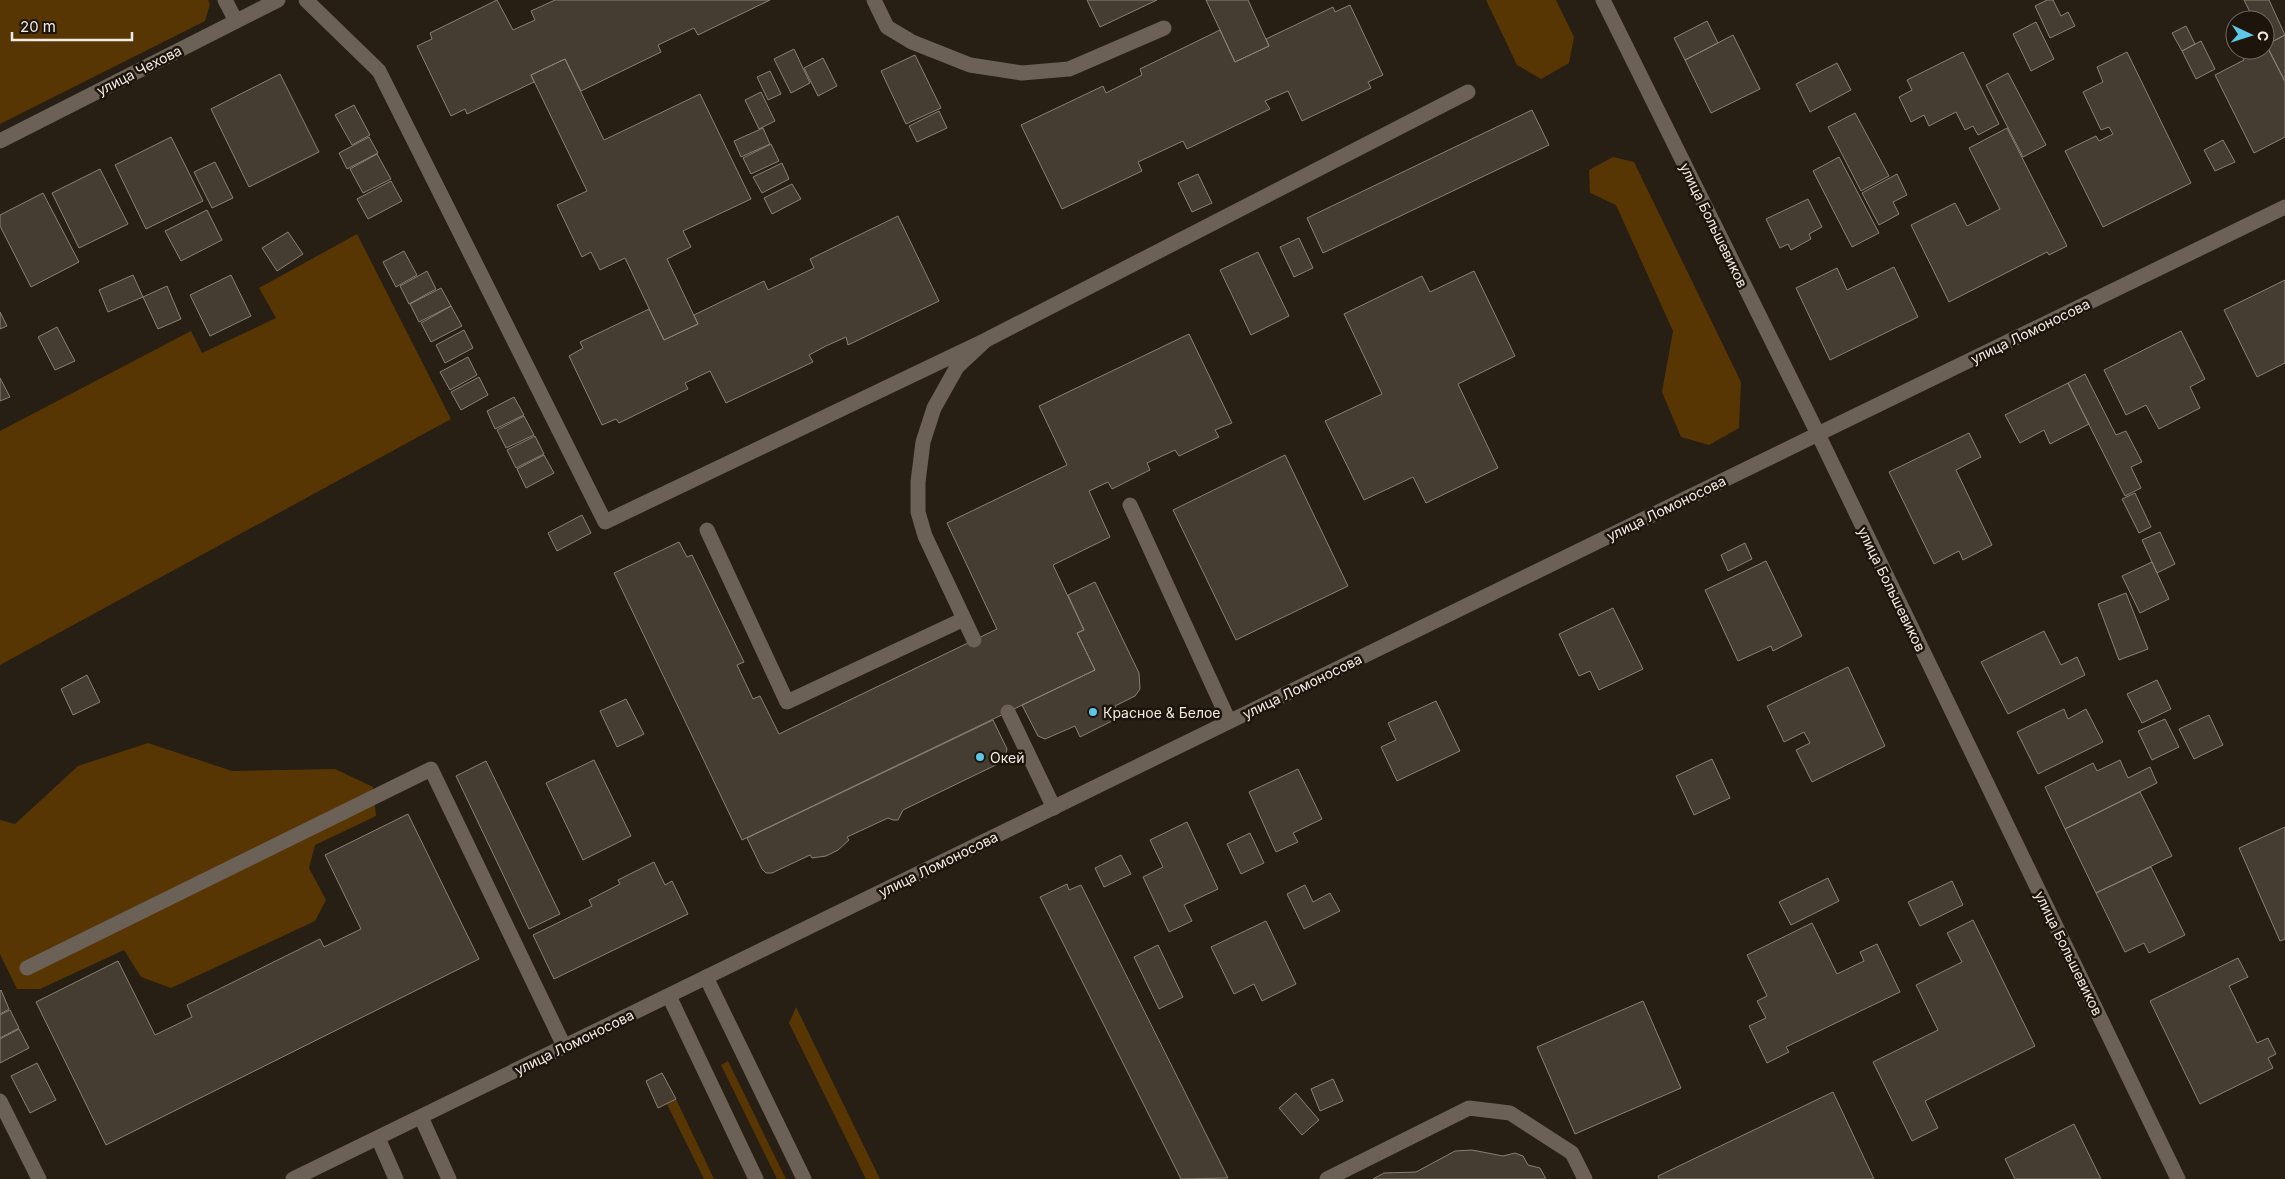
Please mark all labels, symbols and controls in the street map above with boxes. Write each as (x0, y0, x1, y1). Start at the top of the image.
scale bar (12, 10, 132, 42)
north arrow (2225, 10, 2275, 60)
text: 20 m (20, 17, 56, 36)
text: С (2255, 30, 2272, 42)
street label: улица Чехова (94, 41, 184, 99)
street label: улица Большевиков (1676, 160, 1752, 290)
street label: улица Ломоносова (1968, 295, 2092, 367)
street label: улица Ломоносова (1604, 472, 1728, 544)
street label: улица Большевиков (1854, 524, 1930, 654)
street label: улица Ломоносова (1240, 650, 1364, 722)
place label: Красное & Белое (1103, 704, 1221, 721)
marker: Красное & Белое (1087, 706, 1099, 718)
place label: Окей (990, 749, 1024, 766)
marker: Окей (974, 751, 986, 763)
street label: улица Ломоносова (876, 828, 1000, 900)
street label: улица Большевиков (2031, 888, 2107, 1018)
street label: улица Ломоносова (512, 1006, 636, 1078)

